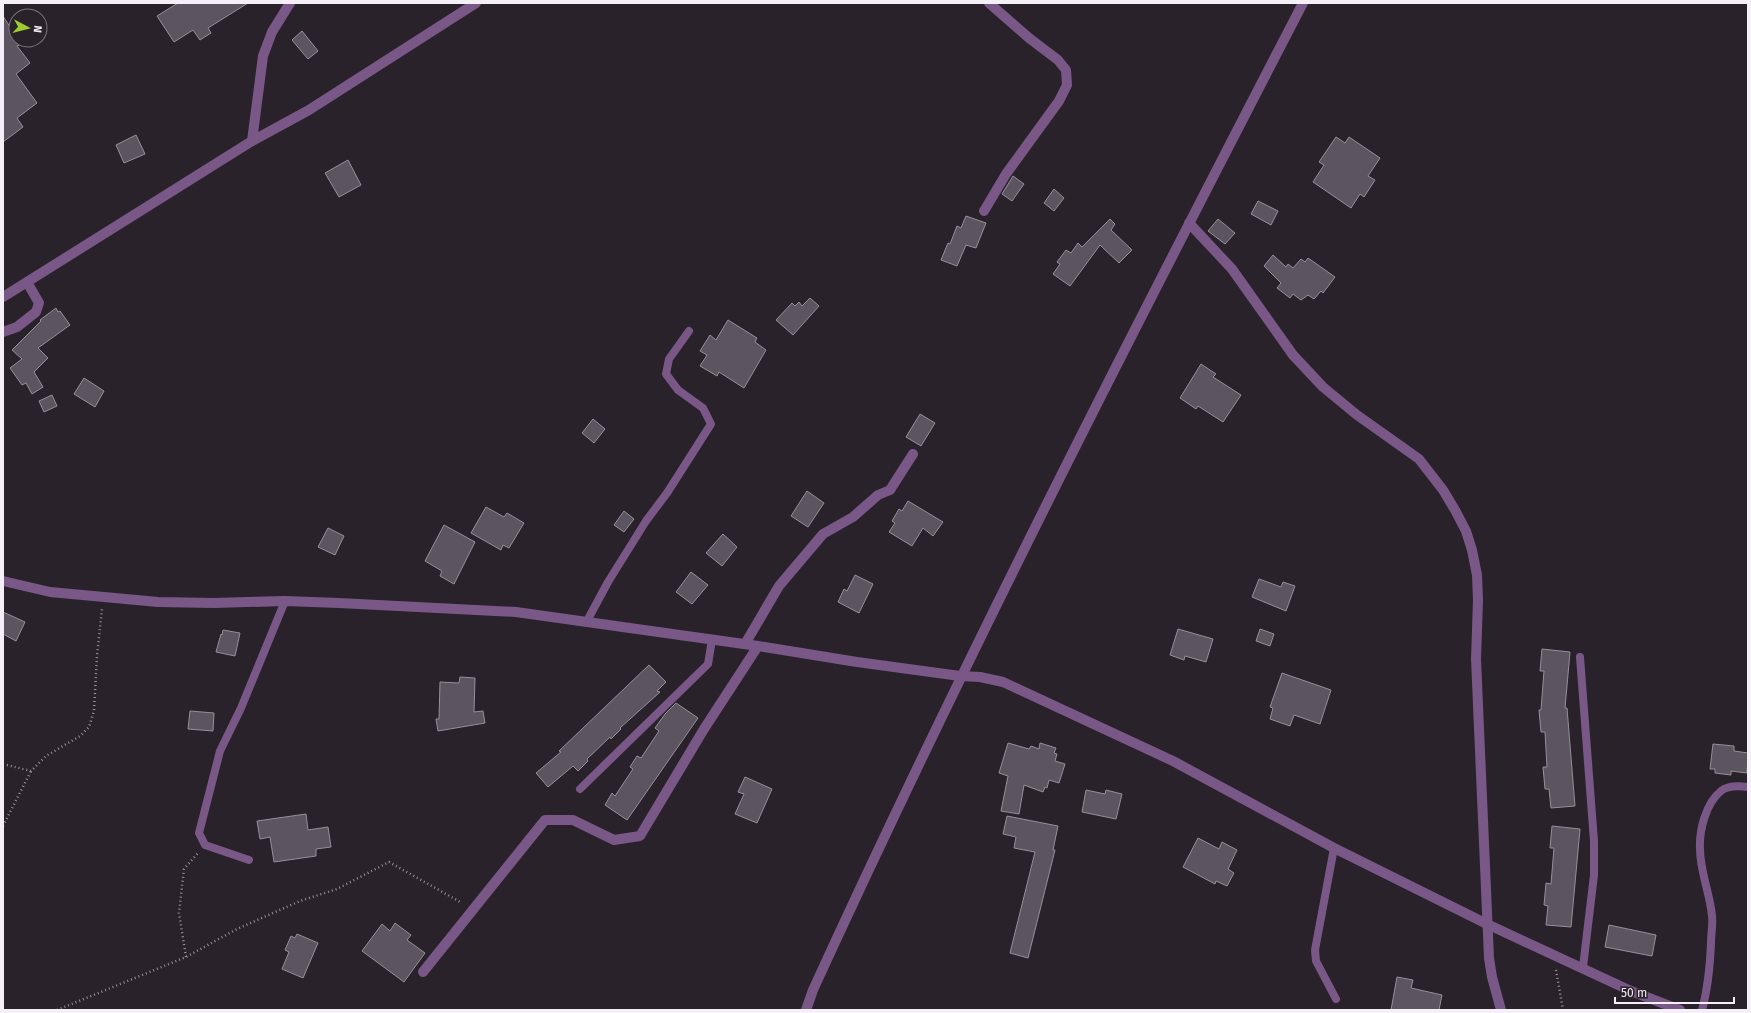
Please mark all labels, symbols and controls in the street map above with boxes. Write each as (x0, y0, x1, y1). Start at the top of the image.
north arrow (8, 8, 48, 48)
text: N (31, 25, 44, 34)
scale bar (1615, 979, 1734, 1005)
text: 50 m (1621, 986, 1647, 1000)

